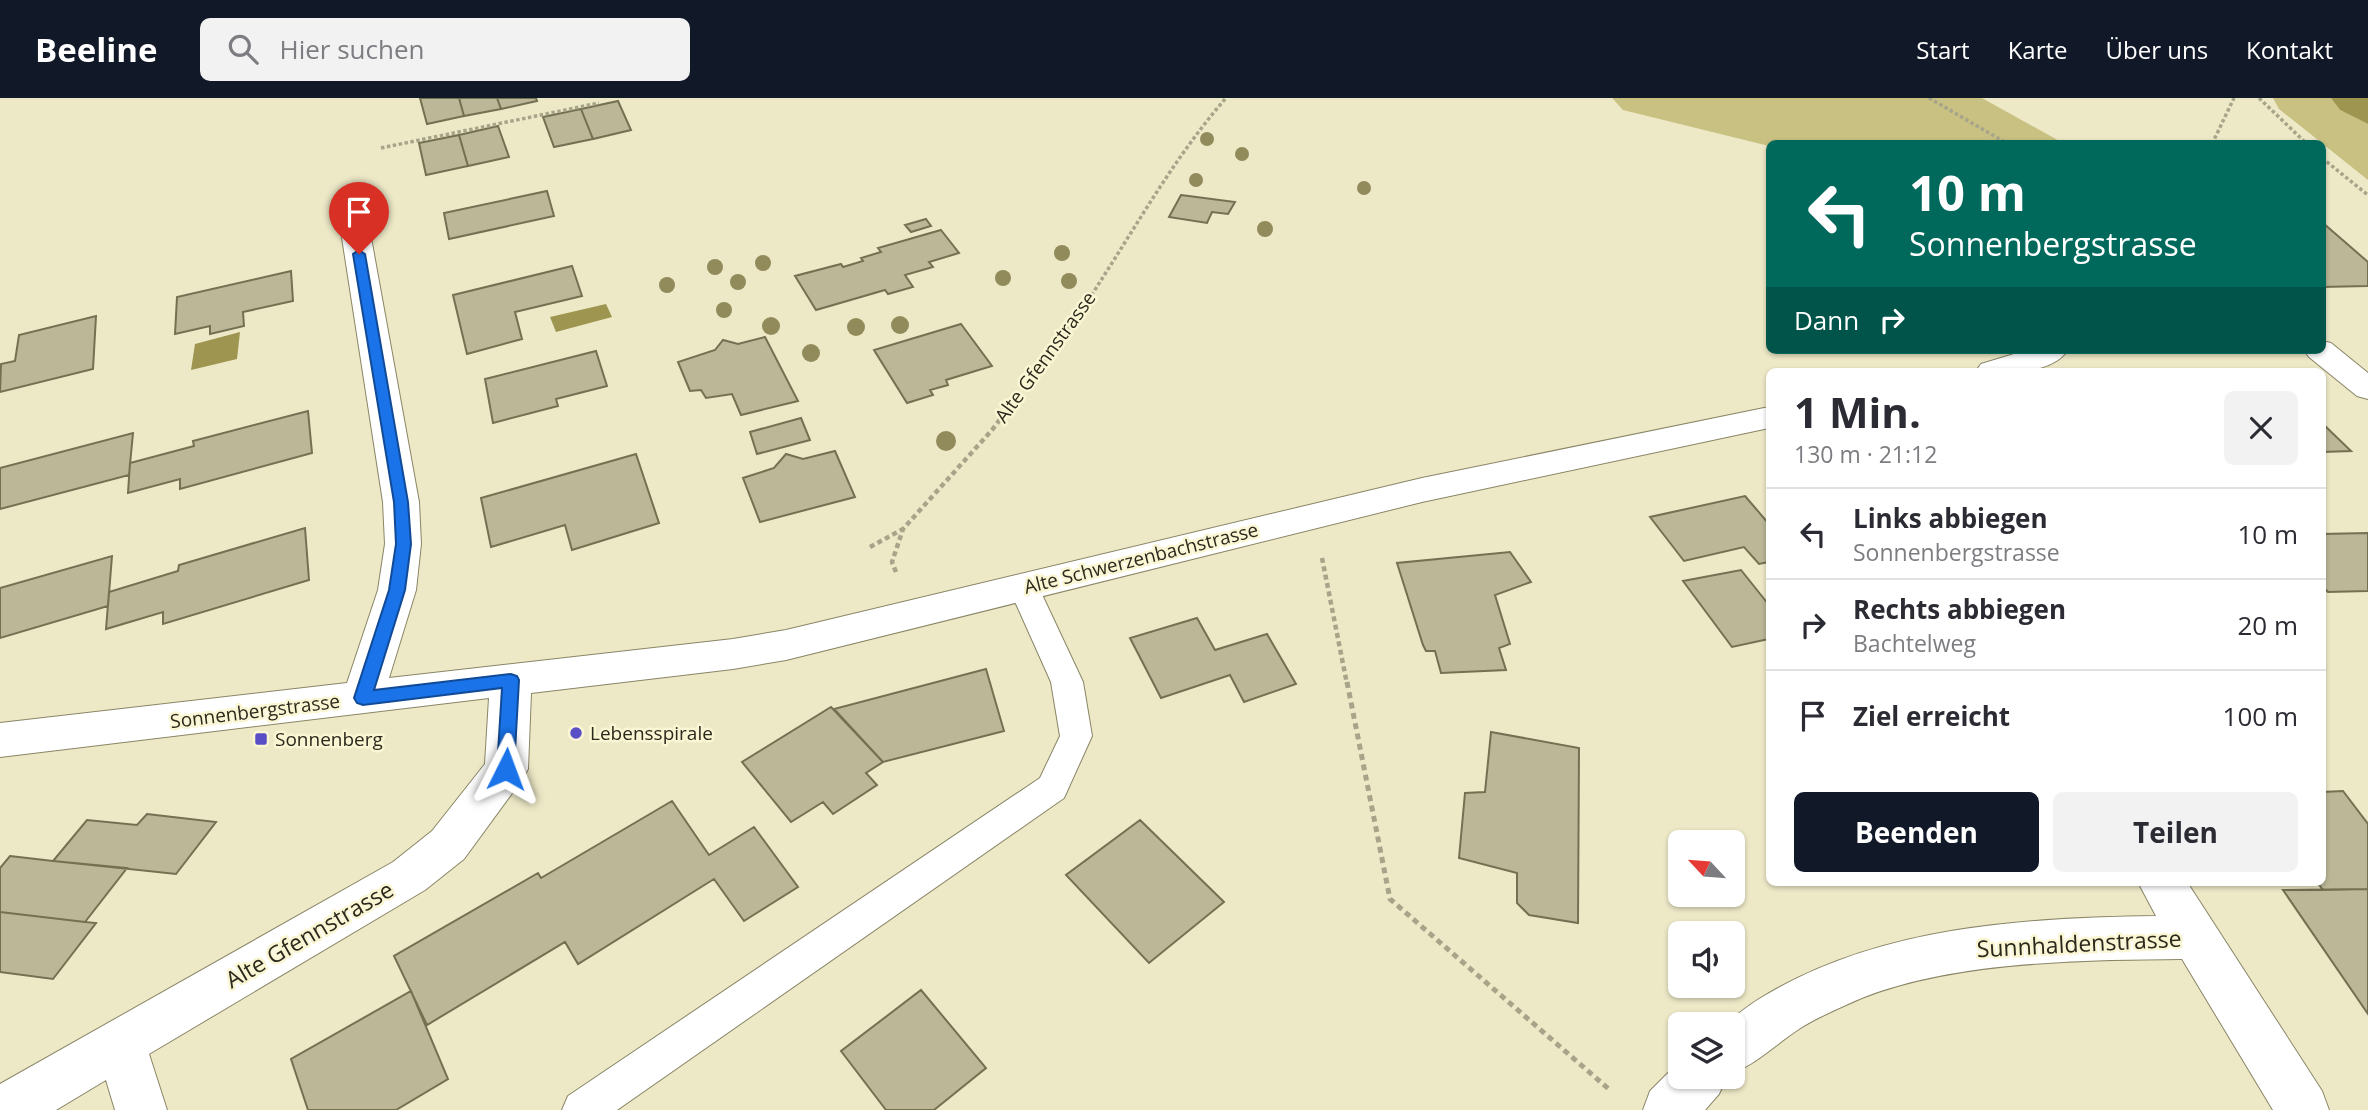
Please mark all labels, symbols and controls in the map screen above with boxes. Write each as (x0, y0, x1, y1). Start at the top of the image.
search box (200, 18, 690, 81)
text: Beeline (35, 27, 158, 72)
icon: search (224, 30, 262, 68)
text: Hier suchen (280, 31, 425, 67)
text: Start (1916, 33, 1970, 66)
text: Karte (2008, 33, 2068, 66)
text: Über uns (2106, 33, 2208, 66)
text: Kontakt (2246, 33, 2333, 66)
text: 10 m (1909, 159, 2026, 225)
icon: left (1794, 168, 1885, 259)
pin (329, 182, 389, 254)
icon: arrive (340, 193, 378, 231)
text: Sonnenbergstrasse (1909, 222, 2197, 265)
street label: Alte Gfennstrasse (989, 286, 1101, 428)
icon: right (1873, 301, 1911, 339)
text: Dann (1794, 302, 1859, 338)
text: 1 Min. (1794, 383, 1921, 440)
button: close (2224, 391, 2298, 465)
text: 130 m · 21:12 (1794, 438, 1937, 470)
text: Links abbiegen (1853, 500, 2048, 536)
icon: left (1794, 515, 1832, 553)
street label: Alte Schwerzenbachstrasse (1021, 516, 1261, 600)
text: 10 m (2237, 516, 2298, 552)
text: Sonnenbergstrasse (1853, 536, 2060, 568)
text: Rechts abbiegen (1853, 591, 2066, 627)
icon: right (1794, 606, 1832, 644)
text: 20 m (2237, 607, 2298, 643)
text: Bachtelweg (1853, 627, 1976, 659)
street label: Sonnenbergstrasse (169, 688, 341, 734)
icon: arrive (1794, 697, 1832, 735)
text: Ziel erreicht (1853, 698, 2010, 734)
text: 100 m (2223, 698, 2298, 734)
place label: Lebensspirale (590, 720, 713, 746)
marker: Lebensspirale (568, 725, 584, 741)
place label: Sonnenberg (275, 726, 383, 752)
marker: Sonnenberg (253, 731, 269, 747)
position arrow (469, 732, 543, 806)
button: Beenden (1794, 792, 2039, 872)
button: Teilen (2053, 792, 2298, 872)
north arrow (1668, 830, 1745, 906)
map controls (1668, 830, 1745, 1089)
street label: Alte Gfennstrasse (219, 873, 399, 995)
button: sound (1668, 921, 1745, 998)
street label: Sunnhaldenstrasse (1976, 922, 2182, 964)
button: layers (1668, 1012, 1745, 1089)

